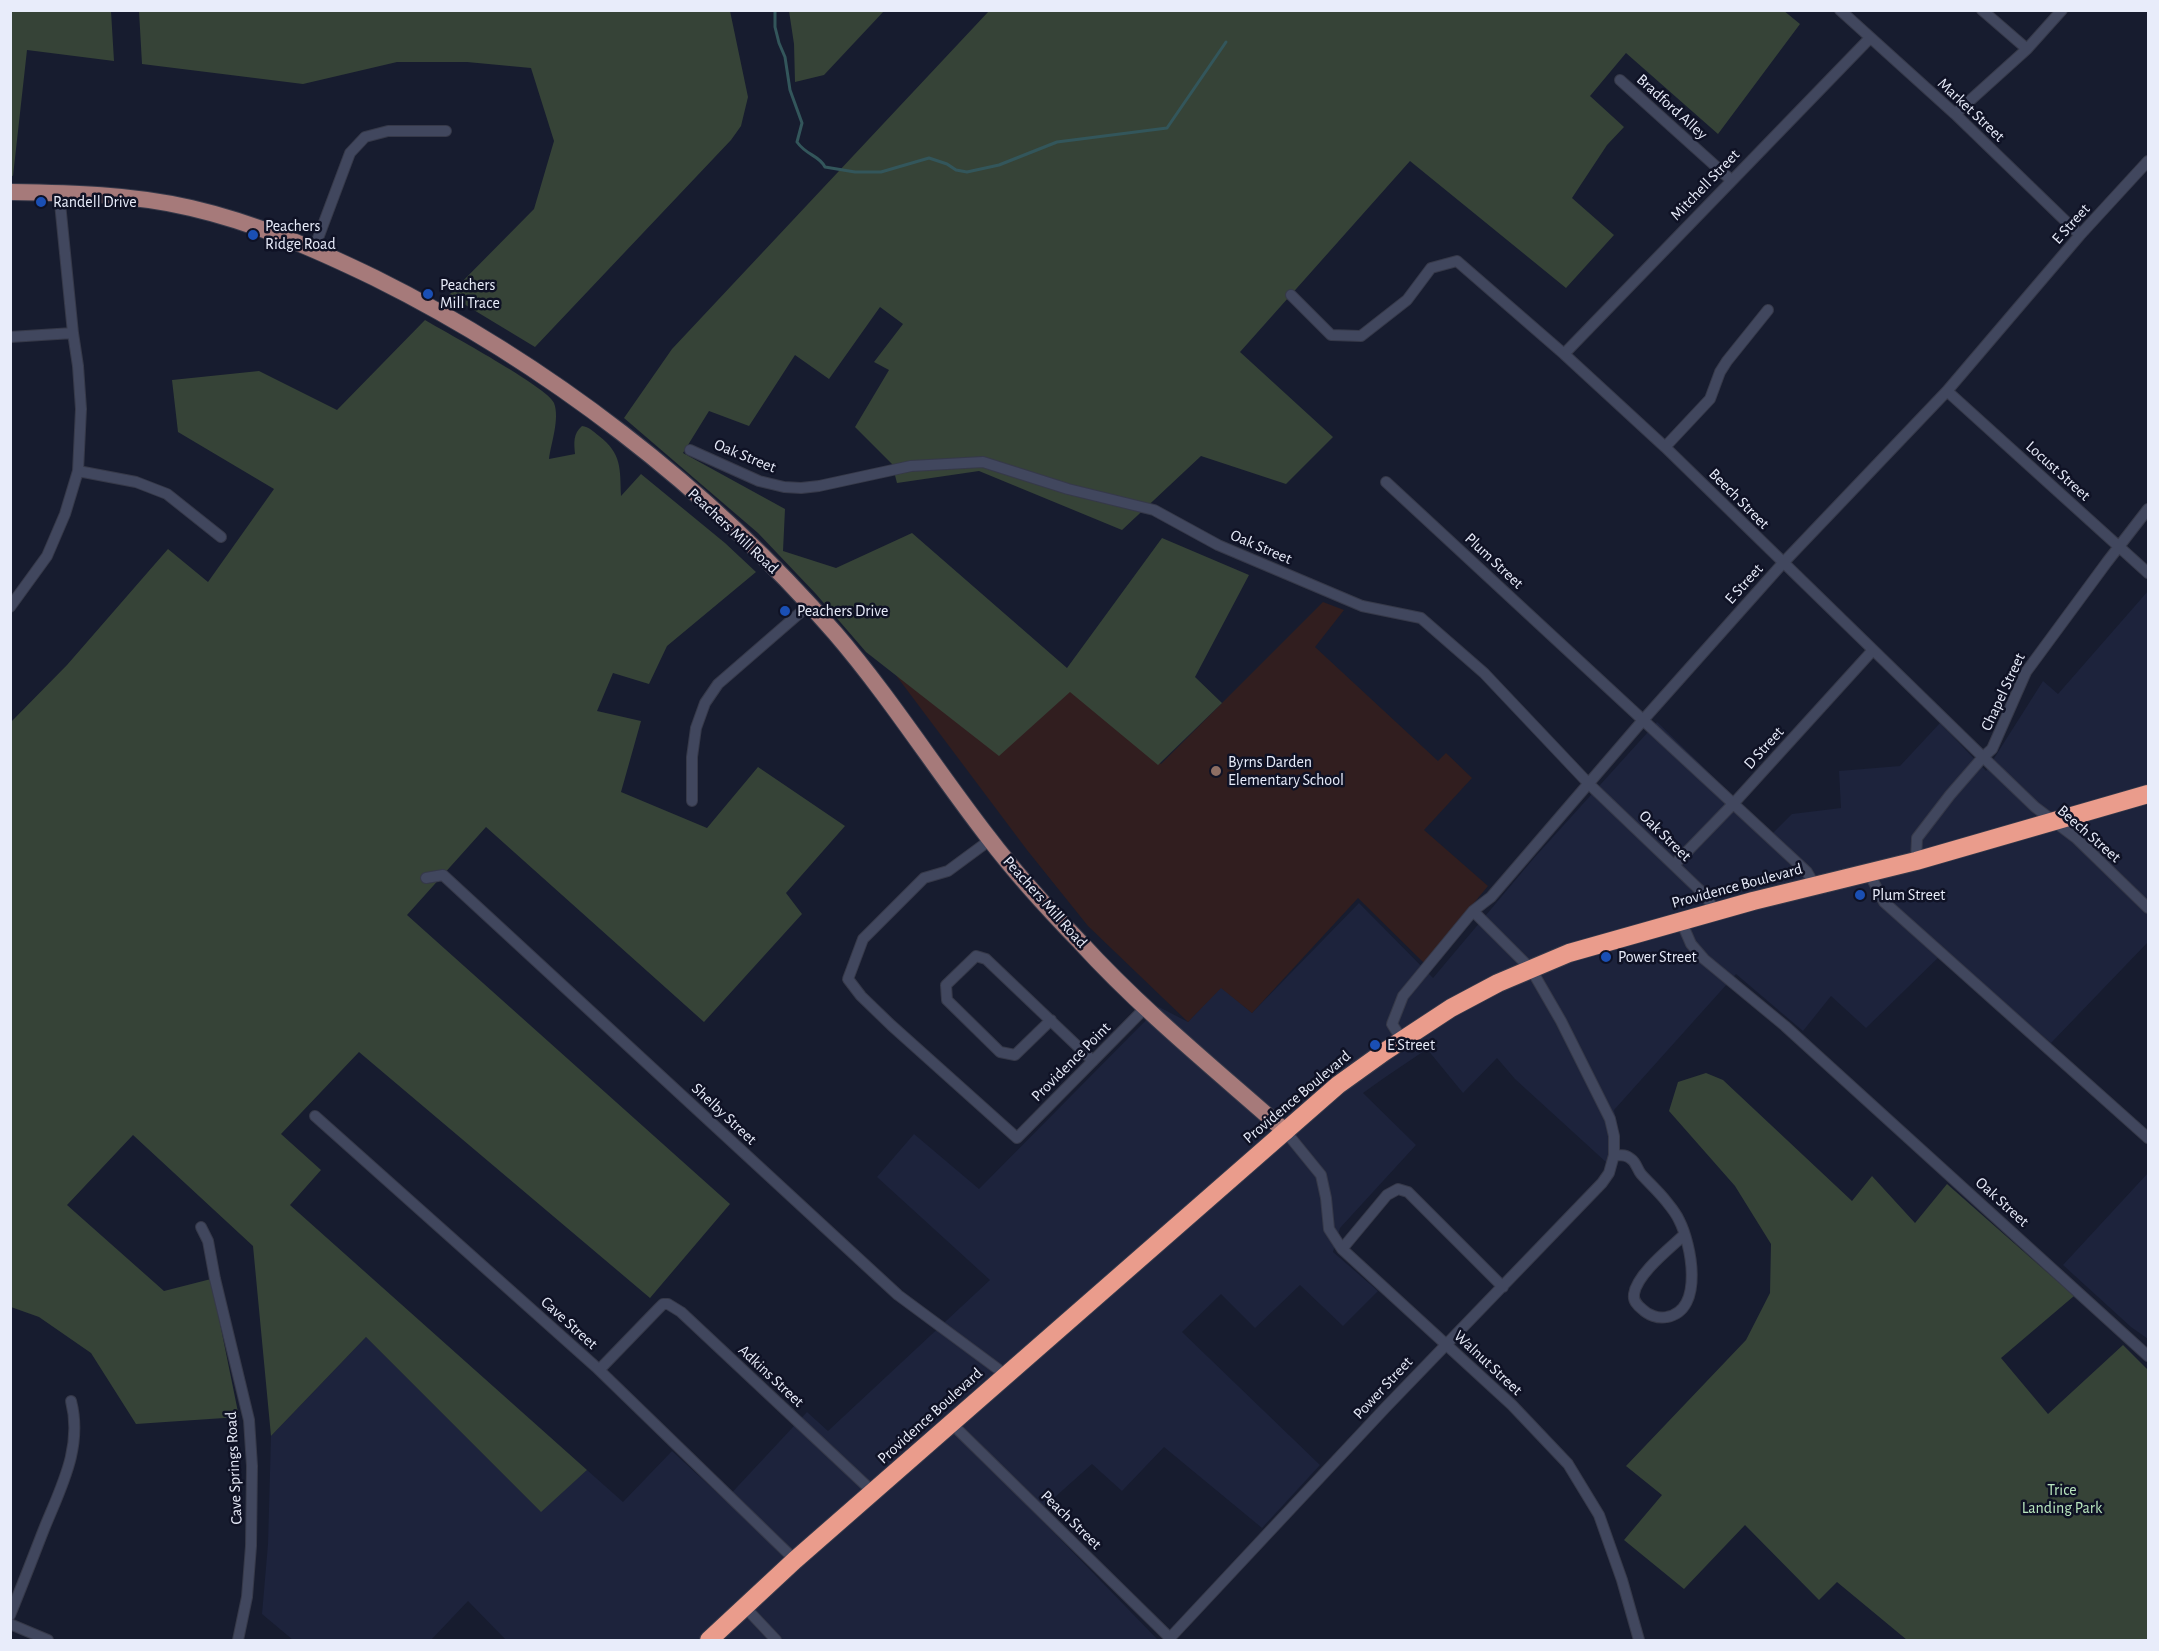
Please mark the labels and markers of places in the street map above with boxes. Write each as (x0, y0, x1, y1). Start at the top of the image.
place label: Randell Drive (53, 192, 137, 212)
marker: Randell Drive (34, 195, 48, 209)
place label: Peachers Ridge Road (265, 216, 336, 254)
marker: Peachers Ridge Road (246, 228, 260, 242)
place label: Peachers Mill Trace (440, 275, 500, 313)
marker: Peachers Mill Trace (421, 287, 435, 301)
place label: Peachers Drive (797, 601, 888, 621)
marker: Peachers Drive (778, 604, 792, 618)
place label: Byrns Darden Elementary School (1228, 752, 1344, 790)
marker: Byrns Darden Elementary School (1209, 764, 1223, 778)
place label: Plum Street (1872, 885, 1945, 905)
marker: Plum Street (1853, 888, 1867, 902)
place label: Power Street (1618, 947, 1697, 967)
marker: Power Street (1599, 950, 1613, 964)
place label: E Street (1387, 1035, 1435, 1055)
marker: E Street (1368, 1038, 1382, 1052)

